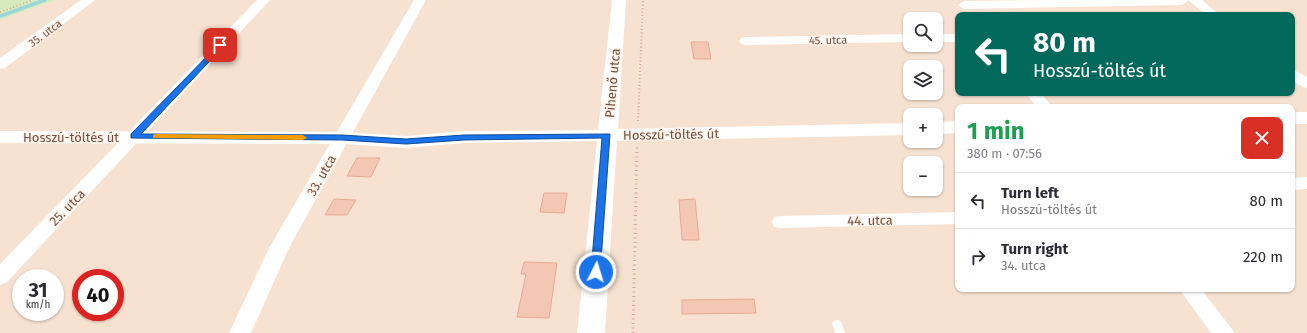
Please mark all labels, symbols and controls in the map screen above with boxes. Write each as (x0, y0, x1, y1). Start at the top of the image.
map controls (903, 12, 943, 196)
button: search (903, 12, 943, 52)
street label: 35. utca (26, 17, 64, 50)
text: 80 m (1033, 26, 1096, 59)
pin (203, 28, 237, 62)
icon: left (967, 28, 1019, 80)
icon: arrive (209, 34, 231, 56)
street label: 45. utca (809, 34, 847, 47)
street label: Pihenő utca (602, 48, 623, 118)
button: layers (903, 60, 943, 100)
text: Hosszú-töltés út (1033, 60, 1166, 82)
button: + (903, 108, 943, 148)
text: 1 min (967, 117, 1025, 145)
button: close (1241, 117, 1283, 159)
street label: Hosszú-töltés út (623, 126, 719, 143)
street label: Hosszú-töltés út (23, 130, 119, 145)
text: 380 m · 07:56 (967, 146, 1042, 161)
street label: 33. utca (304, 152, 339, 198)
button: − (903, 156, 943, 196)
text: Turn left (1001, 184, 1059, 202)
street label: 25. utca (46, 186, 88, 229)
icon: left (967, 190, 989, 212)
text: 80 m (1250, 192, 1283, 210)
text: Hosszú-töltés út (1001, 202, 1097, 217)
street label: 44. utca (847, 213, 893, 228)
text: Turn right (1001, 240, 1068, 258)
icon: right (967, 246, 989, 268)
text: 220 m (1243, 248, 1283, 266)
position arrow (575, 251, 617, 293)
text: 34. utca (1001, 258, 1046, 273)
speed limit sign: 40 (72, 269, 124, 321)
text: 31 (28, 278, 48, 302)
text: km/h (26, 299, 50, 311)

